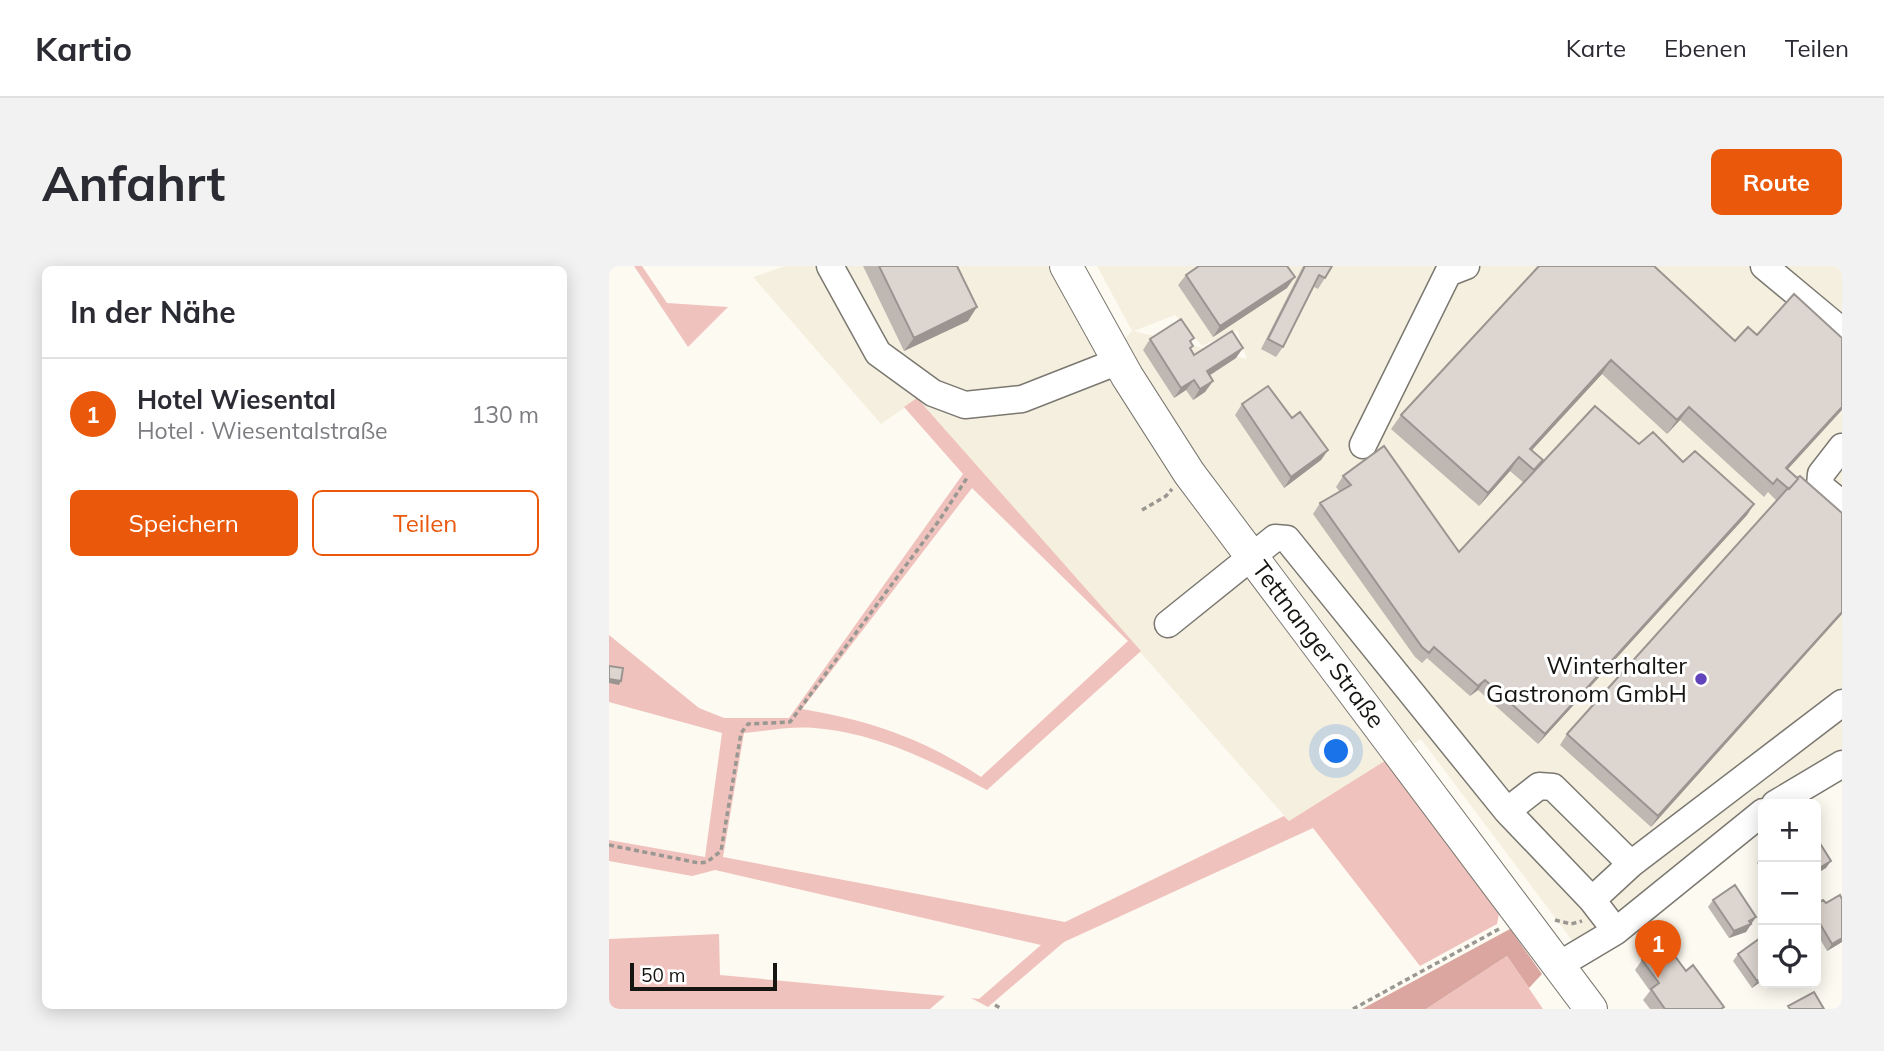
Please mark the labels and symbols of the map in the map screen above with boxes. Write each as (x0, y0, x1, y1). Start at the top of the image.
street label: Tettnanger Straße (1246, 554, 1392, 734)
place label: Winterhalter Gastronom GmbH (1486, 650, 1687, 708)
marker: Winterhalter Gastronom GmbH (1693, 671, 1709, 687)
your location (1319, 734, 1353, 768)
pin: 1 (1635, 920, 1681, 978)
scale bar (630, 960, 777, 992)

